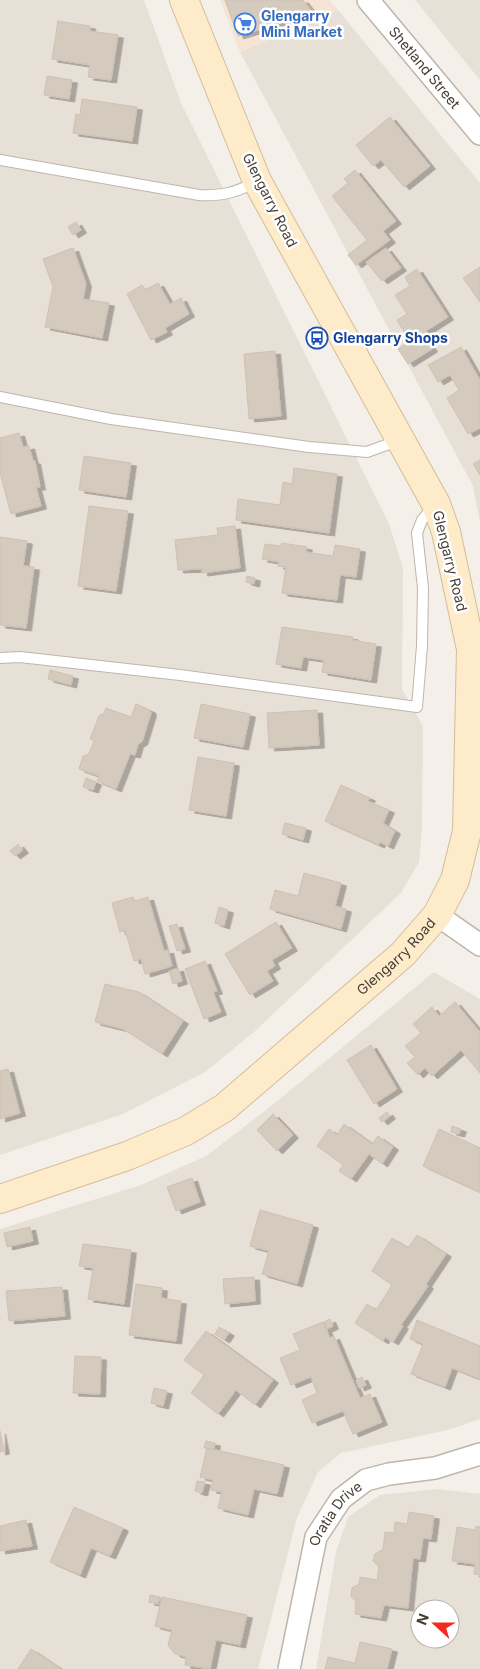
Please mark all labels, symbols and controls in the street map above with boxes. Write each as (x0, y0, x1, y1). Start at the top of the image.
place label: Glengarry Mini Market (261, 7, 342, 40)
supermarket icon: Glengarry Mini Market (233, 12, 257, 36)
street label: Shetland Street (386, 23, 464, 112)
street label: Glengarry Road (239, 150, 301, 250)
bus stop icon: Glengarry Shops (305, 326, 329, 350)
place label: Glengarry Shops (333, 329, 448, 346)
street label: Glengarry Road (430, 509, 471, 613)
street label: Glengarry Road (353, 914, 439, 998)
street label: Oratia Drive (305, 1477, 365, 1547)
north arrow (410, 1599, 460, 1649)
text: N (413, 1611, 432, 1627)

